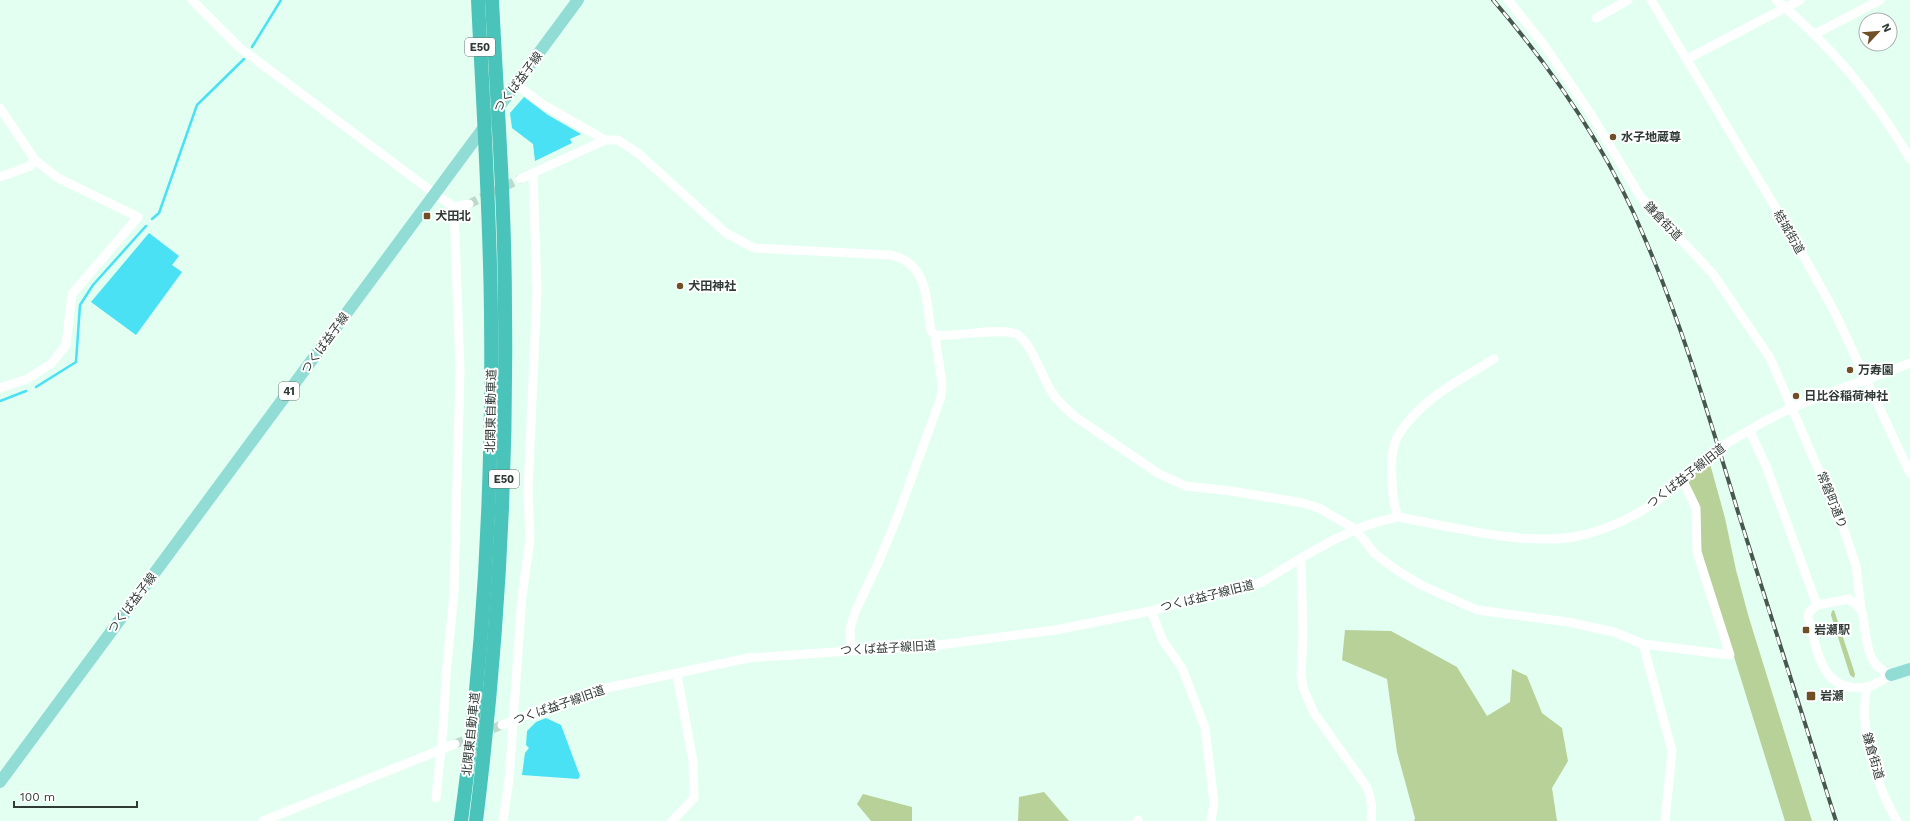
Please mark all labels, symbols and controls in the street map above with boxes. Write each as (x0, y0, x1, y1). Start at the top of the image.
north arrow (1858, 12, 1898, 52)
text: N (1879, 21, 1894, 34)
road number: E50 (465, 38, 495, 56)
street label: つくば益子線 (491, 49, 545, 115)
place label: 水子地蔵尊 (1621, 130, 1681, 144)
marker: 水子地蔵尊 (1608, 132, 1618, 142)
street label: 鎌倉街道 (1641, 199, 1685, 243)
street label: 結城街道 (1771, 208, 1807, 256)
place label: 犬田北 (435, 209, 471, 223)
marker: 犬田北 (422, 211, 432, 221)
place label: 犬田神社 (688, 279, 736, 293)
marker: 犬田神社 (675, 281, 685, 291)
street label: つくば益子線 (298, 310, 352, 376)
place label: 万寿園 (1858, 363, 1894, 377)
marker: 万寿園 (1845, 365, 1855, 375)
street label: 北関東自動車道 (483, 369, 499, 453)
road number: 41 (279, 382, 299, 400)
place label: 日比谷稲荷神社 (1804, 389, 1888, 403)
marker: 日比谷稲荷神社 (1791, 391, 1801, 401)
street label: つくば益子線旧道 (1644, 441, 1728, 511)
road number: E50 (489, 470, 519, 488)
street label: 常磐町通り (1814, 470, 1850, 530)
street label: つくば益子線 (105, 570, 159, 636)
street label: つくば益子線旧道 (1159, 578, 1255, 614)
place label: 岩瀬駅 (1814, 623, 1850, 637)
marker: 岩瀬駅 (1801, 625, 1811, 635)
street label: つくば益子線旧道 (840, 638, 936, 658)
street label: つくば益子線旧道 (511, 683, 607, 727)
place label: 岩瀬 (1820, 689, 1844, 703)
marker: 岩瀬 (1805, 690, 1817, 702)
street label: 北関東自動車道 (460, 691, 482, 777)
street label: 鎌倉街道 (1860, 731, 1886, 781)
scale bar (14, 783, 137, 809)
text: 100 m (20, 790, 55, 804)

